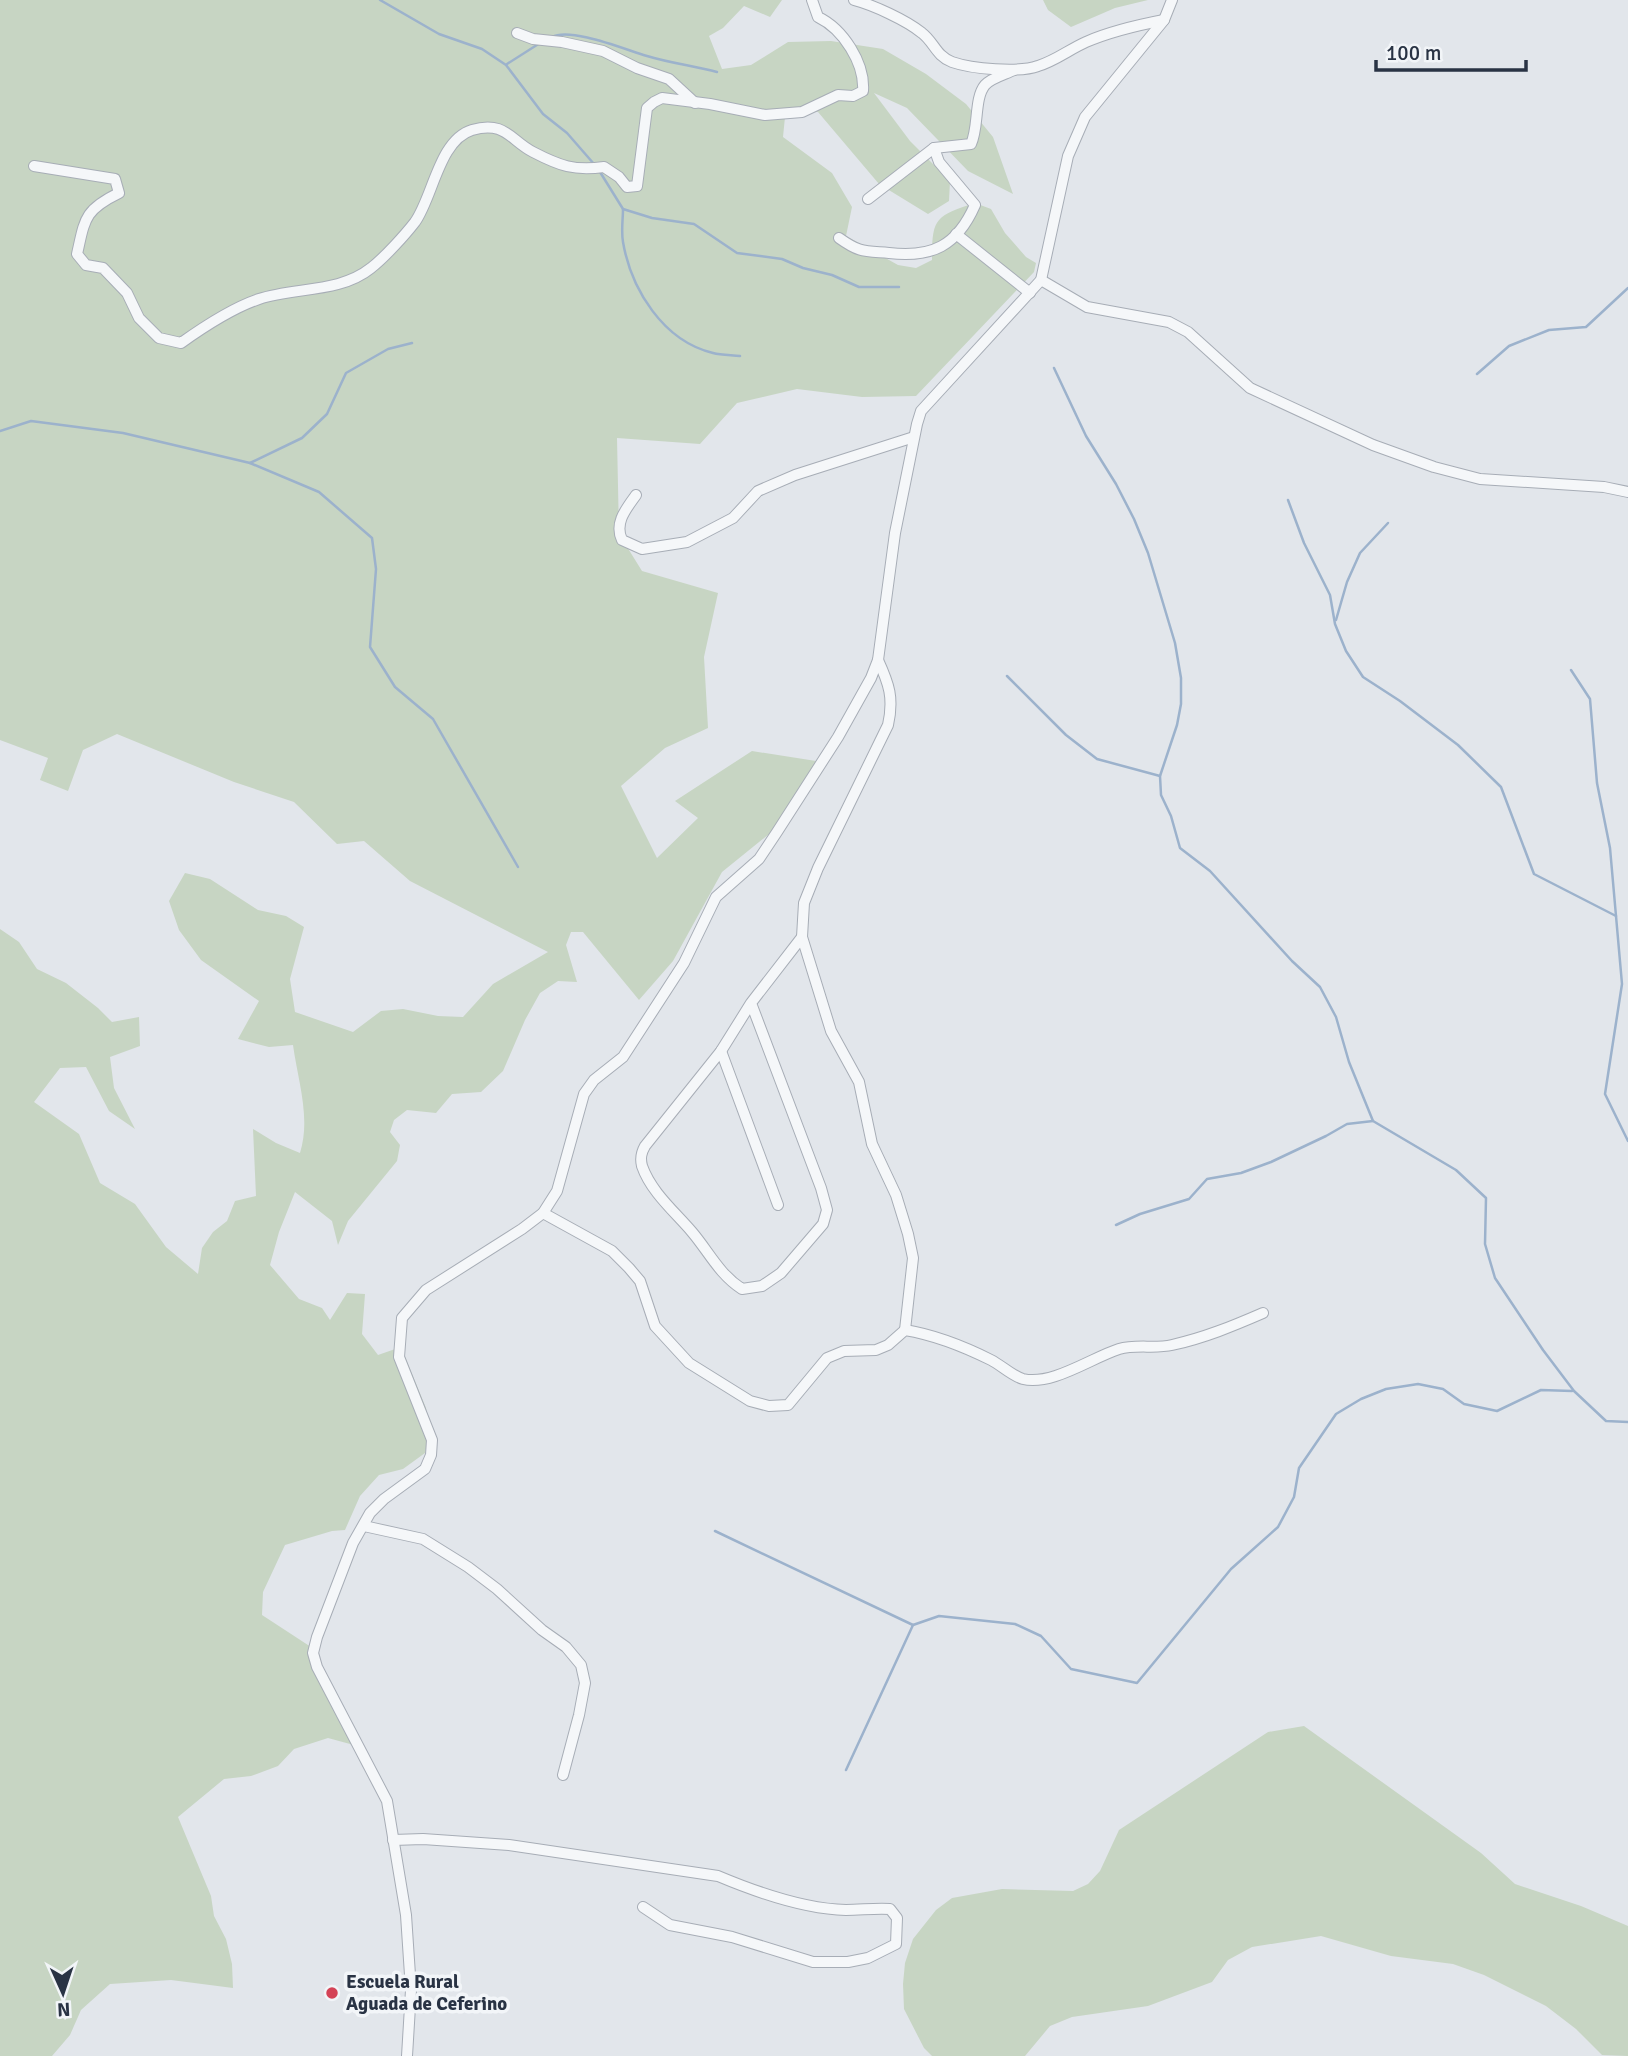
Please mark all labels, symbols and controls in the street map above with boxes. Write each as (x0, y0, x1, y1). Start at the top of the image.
scale bar (1376, 28, 1526, 72)
text: 100 m (1386, 40, 1441, 66)
north arrow (28, 1958, 98, 2028)
place label: Escuela Rural Aguada de Ceferino (346, 1970, 507, 2016)
marker: Escuela Rural Aguada de Ceferino (324, 1985, 340, 2001)
text: N (57, 1997, 71, 2021)

